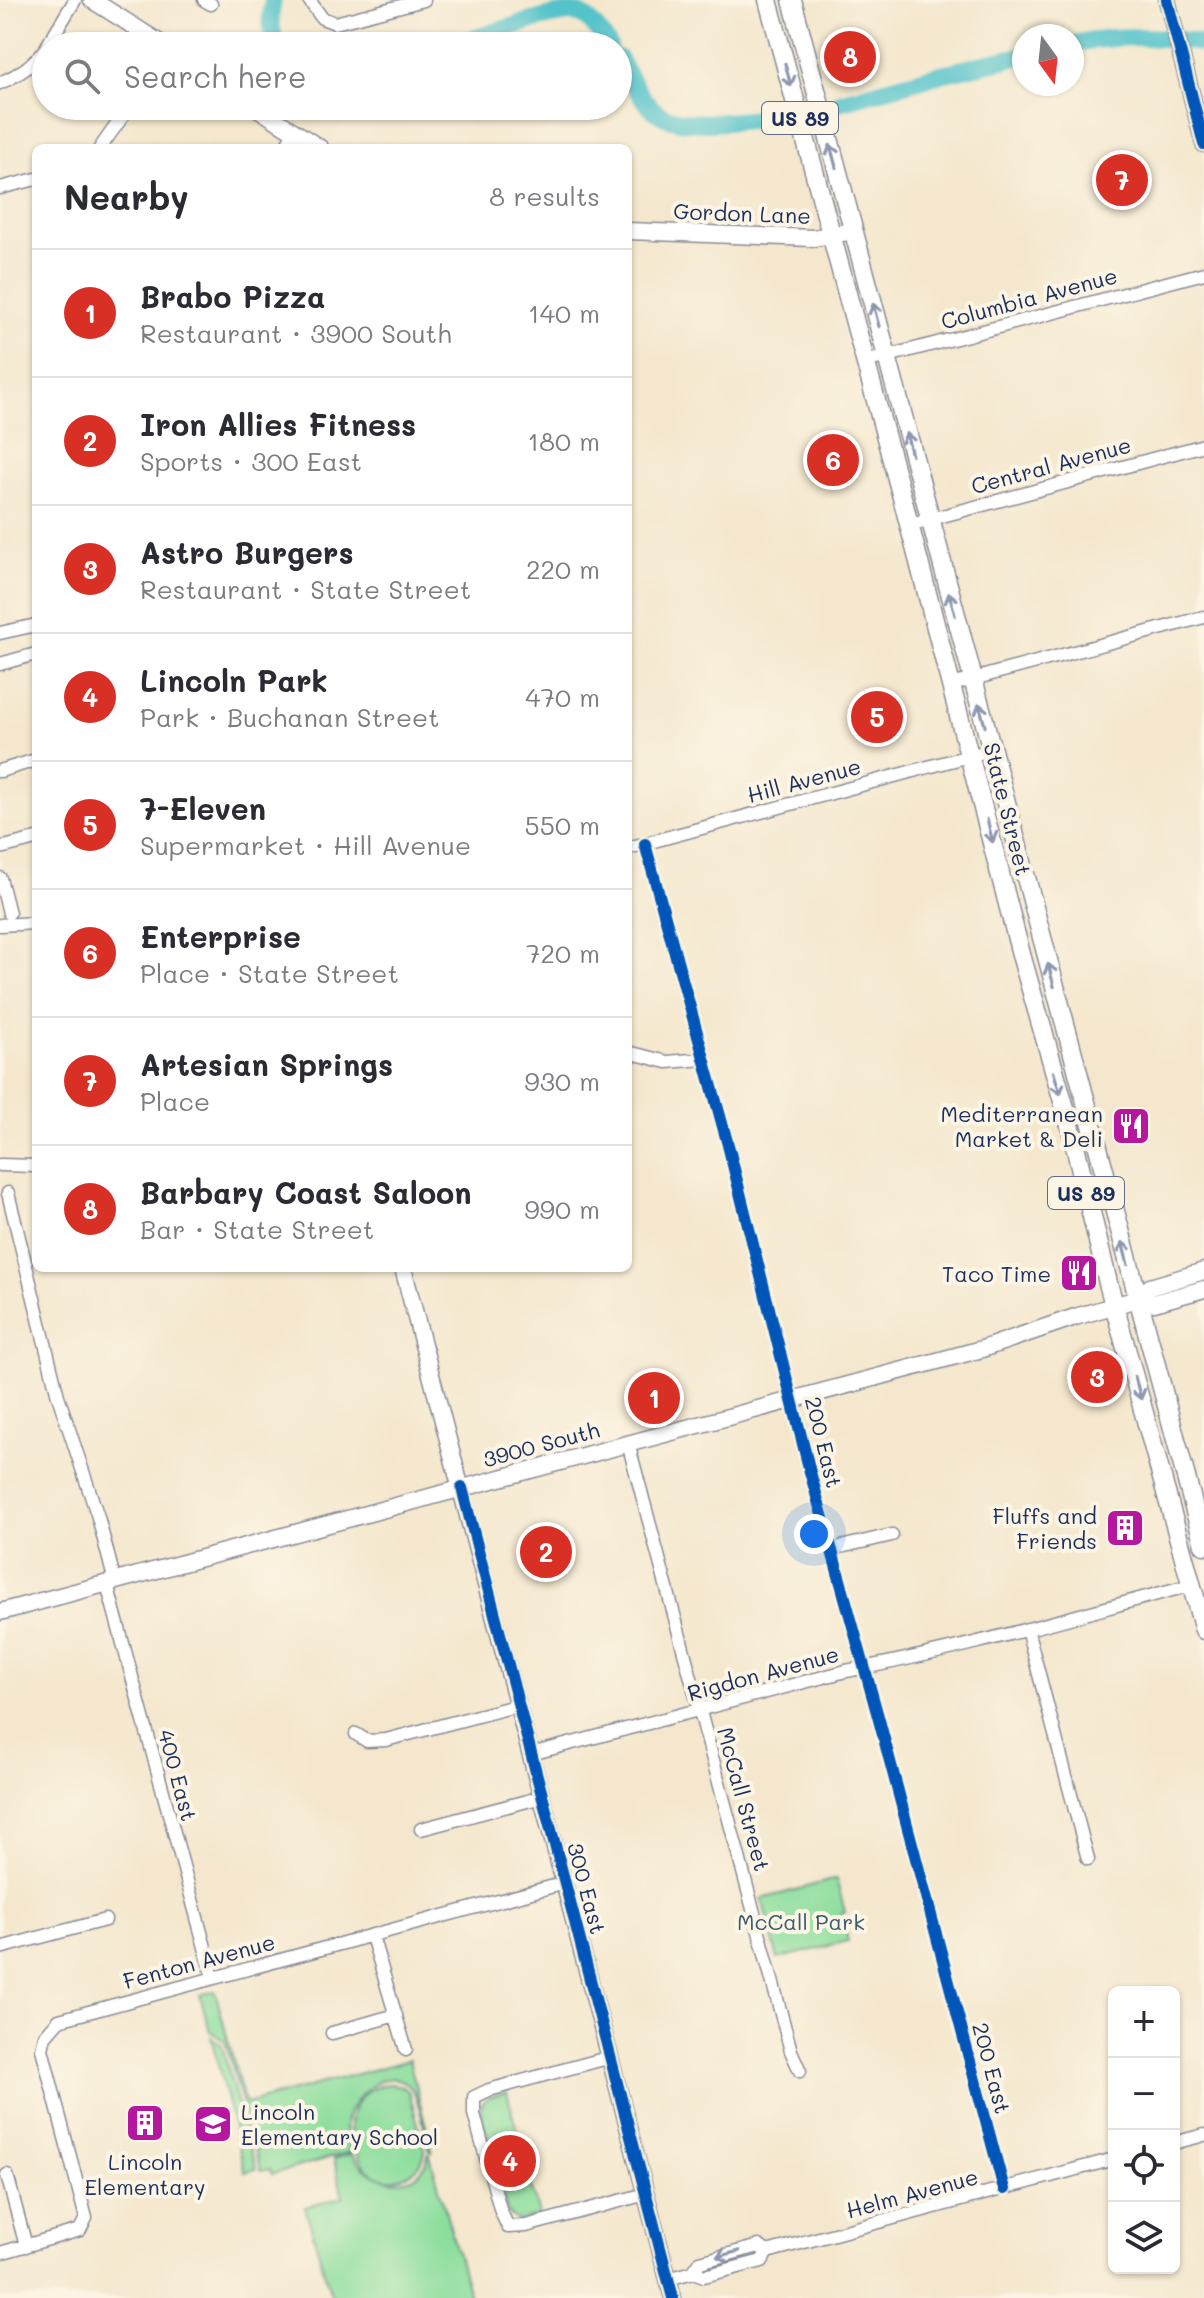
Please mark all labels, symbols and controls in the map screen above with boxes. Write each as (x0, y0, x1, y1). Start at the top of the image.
north arrow (1012, 24, 1084, 96)
pin: 8 (824, 27, 876, 87)
search box (32, 32, 632, 120)
icon: search (60, 54, 104, 98)
text: Search here (124, 56, 307, 96)
one-way arrow (782, 62, 797, 88)
road number: US 89 (762, 102, 838, 134)
one-way arrow (825, 143, 840, 169)
pin: 7 (1096, 150, 1148, 210)
text: Nearby (64, 174, 189, 219)
text: 8 results (489, 179, 600, 213)
street label: Gordon Lane (673, 196, 811, 230)
street label: Columbia Avenue (938, 261, 1120, 335)
text: Brabo Pizza (140, 276, 325, 316)
text: 1 (84, 296, 96, 330)
text: 140 m (528, 296, 600, 330)
one-way arrow (868, 303, 883, 329)
text: Restaurant · 3900 South (140, 316, 452, 350)
text: Iron Allies Fitness (140, 404, 416, 444)
text: 2 (83, 424, 97, 458)
text: 180 m (528, 424, 600, 458)
pin: 6 (807, 430, 859, 490)
street label: Central Avenue (968, 430, 1134, 500)
one-way arrow (901, 431, 916, 457)
text: Sports · 300 East (140, 444, 362, 478)
text: Astro Burgers (140, 532, 354, 572)
text: 3 (82, 552, 98, 586)
text: 220 m (526, 552, 600, 586)
text: Restaurant · State Street (140, 572, 471, 606)
one-way arrow (944, 591, 959, 617)
text: Lincoln Park (140, 660, 328, 700)
text: 4 (82, 680, 98, 714)
text: 470 m (525, 680, 600, 714)
pin: 5 (851, 687, 903, 747)
text: Park · Buchanan Street (140, 700, 440, 734)
one-way arrow (974, 702, 989, 728)
street label: State Street (977, 739, 1039, 879)
street label: Hill Avenue (744, 751, 864, 809)
text: 7-Eleven (140, 788, 266, 828)
text: 5 (82, 808, 98, 842)
text: 550 m (525, 808, 600, 842)
one-way arrow (983, 818, 998, 844)
text: Supermarket · Hill Avenue (140, 828, 471, 862)
text: Enterprise (140, 916, 301, 956)
text: 6 (82, 936, 98, 970)
text: 720 m (526, 936, 600, 970)
text: Place · State Street (140, 956, 399, 990)
one-way arrow (1043, 963, 1058, 989)
text: Artesian Springs (140, 1044, 393, 1084)
text: 7 (83, 1064, 97, 1098)
text: 930 m (524, 1064, 600, 1098)
one-way arrow (1050, 1069, 1065, 1095)
text: Place (140, 1084, 210, 1118)
place label: Mediterranean Market & Deli (940, 1099, 1103, 1153)
restaurant icon: Mediterranean Market & Deli (1110, 1105, 1152, 1147)
text: Barbary Coast Saloon (140, 1172, 472, 1212)
road number: US 89 (1048, 1177, 1124, 1209)
text: 8 (82, 1192, 98, 1226)
text: 990 m (524, 1192, 600, 1226)
text: Bar · State Street (140, 1212, 374, 1246)
one-way arrow (1117, 1241, 1132, 1267)
restaurant icon: Taco Time (1058, 1252, 1100, 1294)
place label: Taco Time (942, 1259, 1051, 1288)
pin: 3 (1071, 1347, 1123, 1407)
pin: 1 (628, 1368, 680, 1428)
one-way arrow (1131, 1374, 1146, 1400)
street label: 200 East (799, 1393, 849, 1491)
street label: 3900 South (479, 1415, 603, 1473)
place label: Fluffs and Friends (992, 1501, 1097, 1555)
building icon: Fluffs and Friends (1104, 1507, 1146, 1549)
your location (794, 1514, 834, 1554)
pin: 2 (520, 1522, 572, 1582)
street label: Rigdon Avenue (684, 1639, 842, 1707)
street label: McCall Street (711, 1724, 777, 1874)
street label: 400 East (152, 1726, 204, 1824)
street label: 300 East (561, 1839, 613, 1937)
park label: McCall Park (737, 1907, 865, 1936)
street label: Fenton Avenue (120, 1927, 278, 1995)
map controls (1108, 1986, 1180, 2274)
button: + (1108, 1986, 1180, 2058)
street label: 200 East (966, 2019, 1018, 2117)
button: − (1108, 2058, 1180, 2130)
place label: Lincoln Elementary School (241, 2097, 438, 2151)
building icon: Lincoln Elementary (124, 2102, 166, 2144)
school or university icon: Lincoln Elementary School (192, 2103, 234, 2145)
button: locate (1108, 2130, 1180, 2202)
pin: 4 (484, 2131, 536, 2191)
place label: Lincoln Elementary (84, 2147, 206, 2201)
street label: Helm Avenue (843, 2161, 981, 2225)
button: layers (1108, 2202, 1180, 2274)
one-way arrow (716, 2248, 742, 2263)

